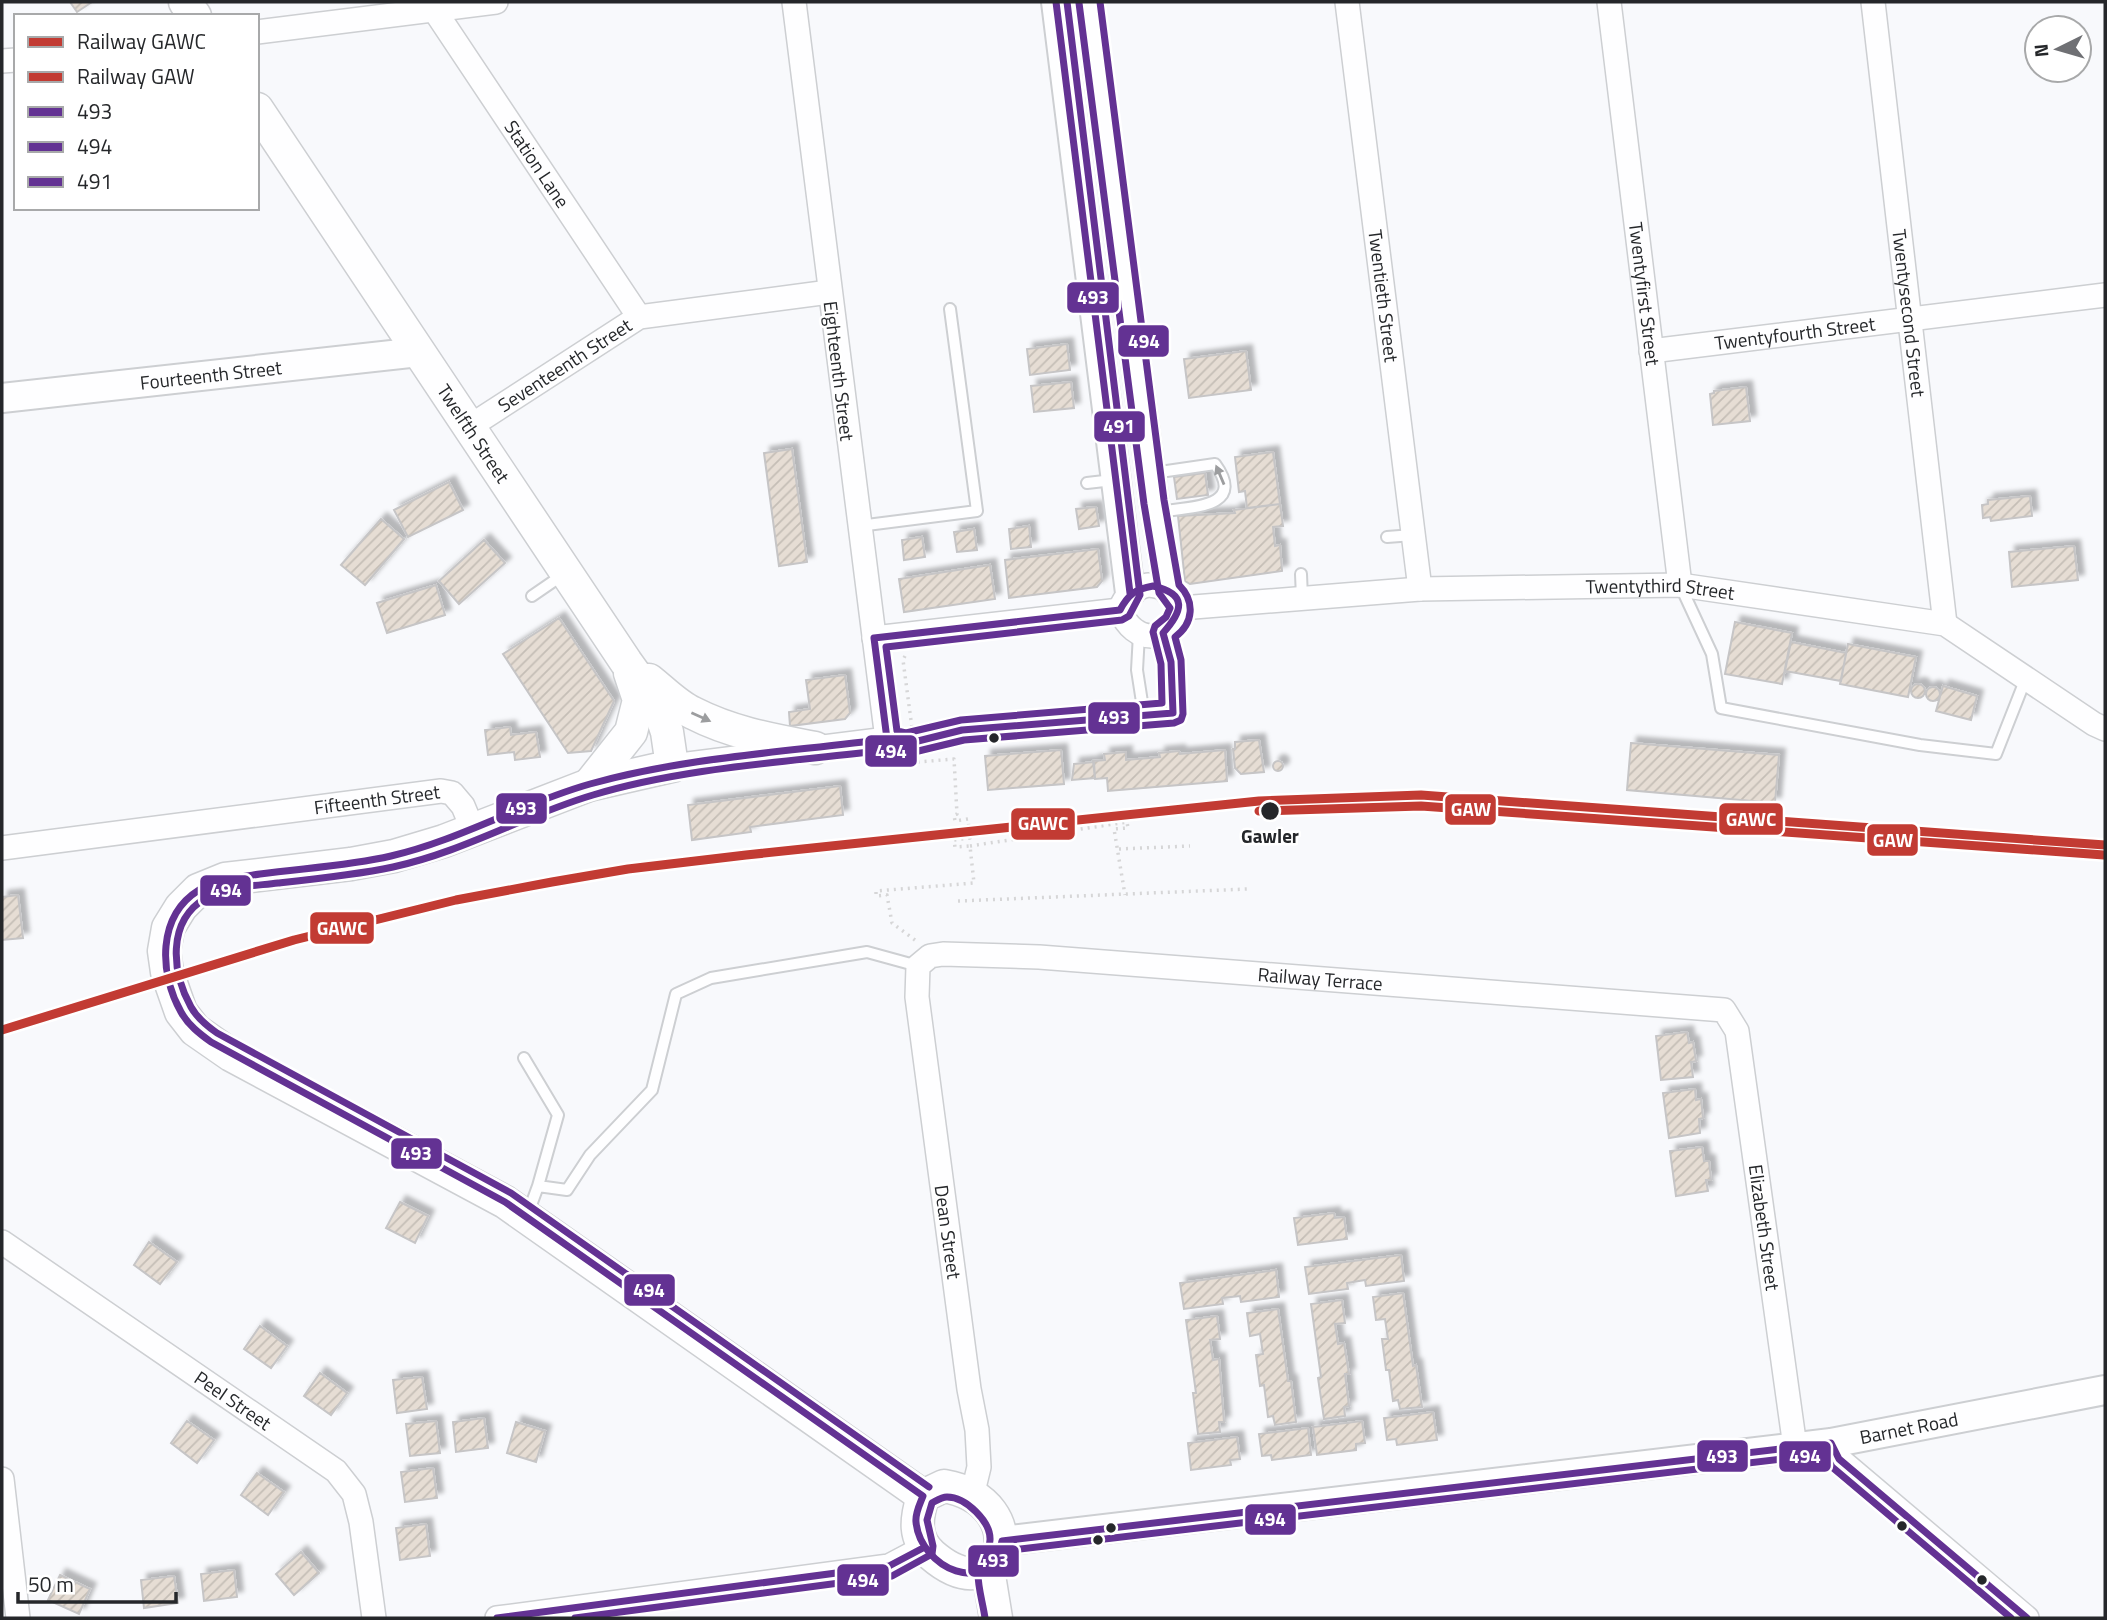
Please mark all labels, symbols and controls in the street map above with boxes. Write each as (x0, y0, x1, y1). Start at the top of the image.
legend (14, 14, 259, 210)
north arrow (2023, 14, 2093, 84)
text: Railway GAWC (77, 25, 206, 57)
text: N (2026, 43, 2056, 58)
text: Railway GAW (77, 60, 195, 92)
text: 493 (77, 95, 112, 127)
street label: Station Lane (498, 114, 577, 213)
text: 494 (77, 130, 112, 162)
text: 491 (77, 165, 112, 197)
street label: Twentyfirst Street (1622, 220, 1668, 368)
street label: Twentysecond Street (1885, 227, 1934, 399)
street label: Twentieth Street (1361, 228, 1407, 364)
line badge: 493 (1066, 281, 1120, 314)
text: 493 (1077, 282, 1109, 311)
street label: Eighteenth Street (817, 299, 862, 443)
street label: Twentyfourth Street (1713, 308, 1877, 357)
street label: Seventeenth Street (492, 310, 638, 419)
line badge: 494 (1117, 324, 1170, 358)
text: 494 (1128, 326, 1160, 355)
street label: Fourteenth Street (138, 352, 283, 397)
street label: Twelfth Street (430, 378, 518, 489)
line badge: 491 (1093, 410, 1146, 443)
text: 491 (1103, 411, 1135, 440)
one-way arrow (1214, 465, 1226, 485)
street label: Twentythird Street (1585, 570, 1737, 607)
line badge: 493 (1087, 701, 1141, 735)
text: 493 (1098, 702, 1130, 731)
one-way arrow (690, 712, 711, 723)
unlabelled marker (987, 731, 1001, 745)
line badge: 494 (864, 734, 918, 768)
text: 494 (875, 736, 907, 765)
street label: Fifteenth Street (312, 776, 442, 821)
line badge: 493 (495, 792, 548, 825)
text: 493 (505, 793, 537, 822)
line badge: GAW (1444, 793, 1497, 826)
text: GAW (1451, 794, 1492, 823)
marker: Gawler (1259, 800, 1281, 822)
line badge: GAWC (1718, 802, 1784, 836)
text: GAWC (1726, 804, 1776, 833)
line badge: GAWC (1010, 807, 1076, 841)
text: GAWC (1018, 808, 1068, 837)
place label: Gawler (1241, 821, 1299, 850)
line badge: GAW (1866, 823, 1919, 857)
text: GAW (1873, 825, 1914, 854)
line badge: 494 (199, 874, 252, 907)
text: 494 (210, 875, 242, 904)
line badge: GAWC (309, 911, 375, 945)
text: GAWC (317, 913, 367, 942)
street label: Railway Terrace (1257, 959, 1384, 998)
line badge: 493 (390, 1137, 443, 1170)
text: 493 (400, 1138, 432, 1167)
street label: Elizabeth Street (1742, 1163, 1788, 1293)
street label: Dean Street (928, 1183, 969, 1281)
line badge: 494 (623, 1273, 676, 1307)
text: 494 (633, 1275, 665, 1304)
street label: Peel Street (189, 1363, 278, 1437)
street label: Barnet Road (1857, 1404, 1960, 1451)
line badge: 493 (1696, 1439, 1749, 1473)
line badge: 494 (1778, 1440, 1832, 1473)
text: 493 (1706, 1441, 1738, 1470)
text: 494 (1789, 1441, 1821, 1470)
line badge: 494 (1244, 1503, 1297, 1536)
text: 494 (1254, 1504, 1286, 1533)
unlabelled marker (1895, 1519, 1909, 1533)
unlabelled marker (1104, 1521, 1118, 1535)
unlabelled marker (1091, 1533, 1105, 1547)
line badge: 493 (967, 1544, 1020, 1578)
text: 493 (977, 1545, 1009, 1574)
scale bar (18, 1560, 175, 1604)
line badge: 494 (836, 1563, 890, 1597)
text: 494 (847, 1565, 879, 1594)
text: 50 m (28, 1568, 74, 1600)
unlabelled marker (1975, 1573, 1989, 1587)

